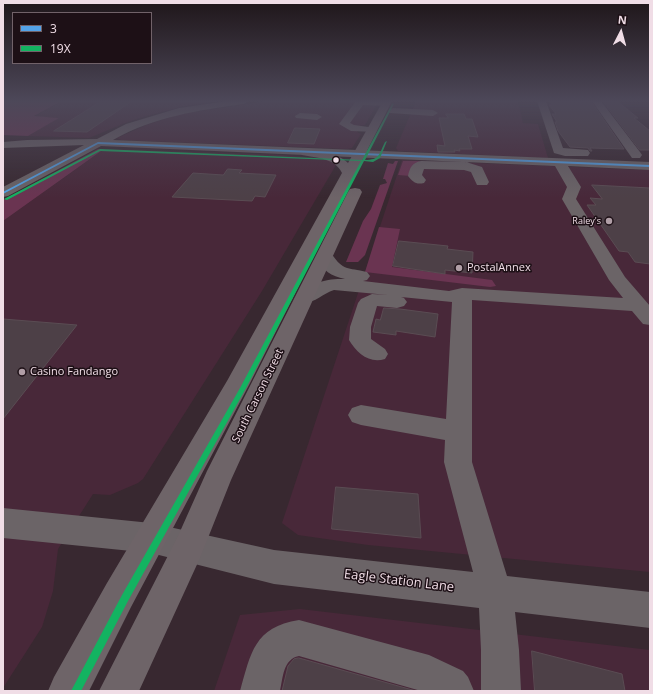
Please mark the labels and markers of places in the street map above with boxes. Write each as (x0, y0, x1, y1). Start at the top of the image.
unlabelled marker (331, 155, 341, 165)
place label: Raley's (572, 216, 601, 226)
marker: Raley's (604, 216, 614, 226)
place label: PostalAnnex (467, 261, 531, 275)
marker: PostalAnnex (454, 263, 464, 273)
place label: Casino Fandango (30, 365, 118, 379)
marker: Casino Fandango (17, 367, 27, 377)

